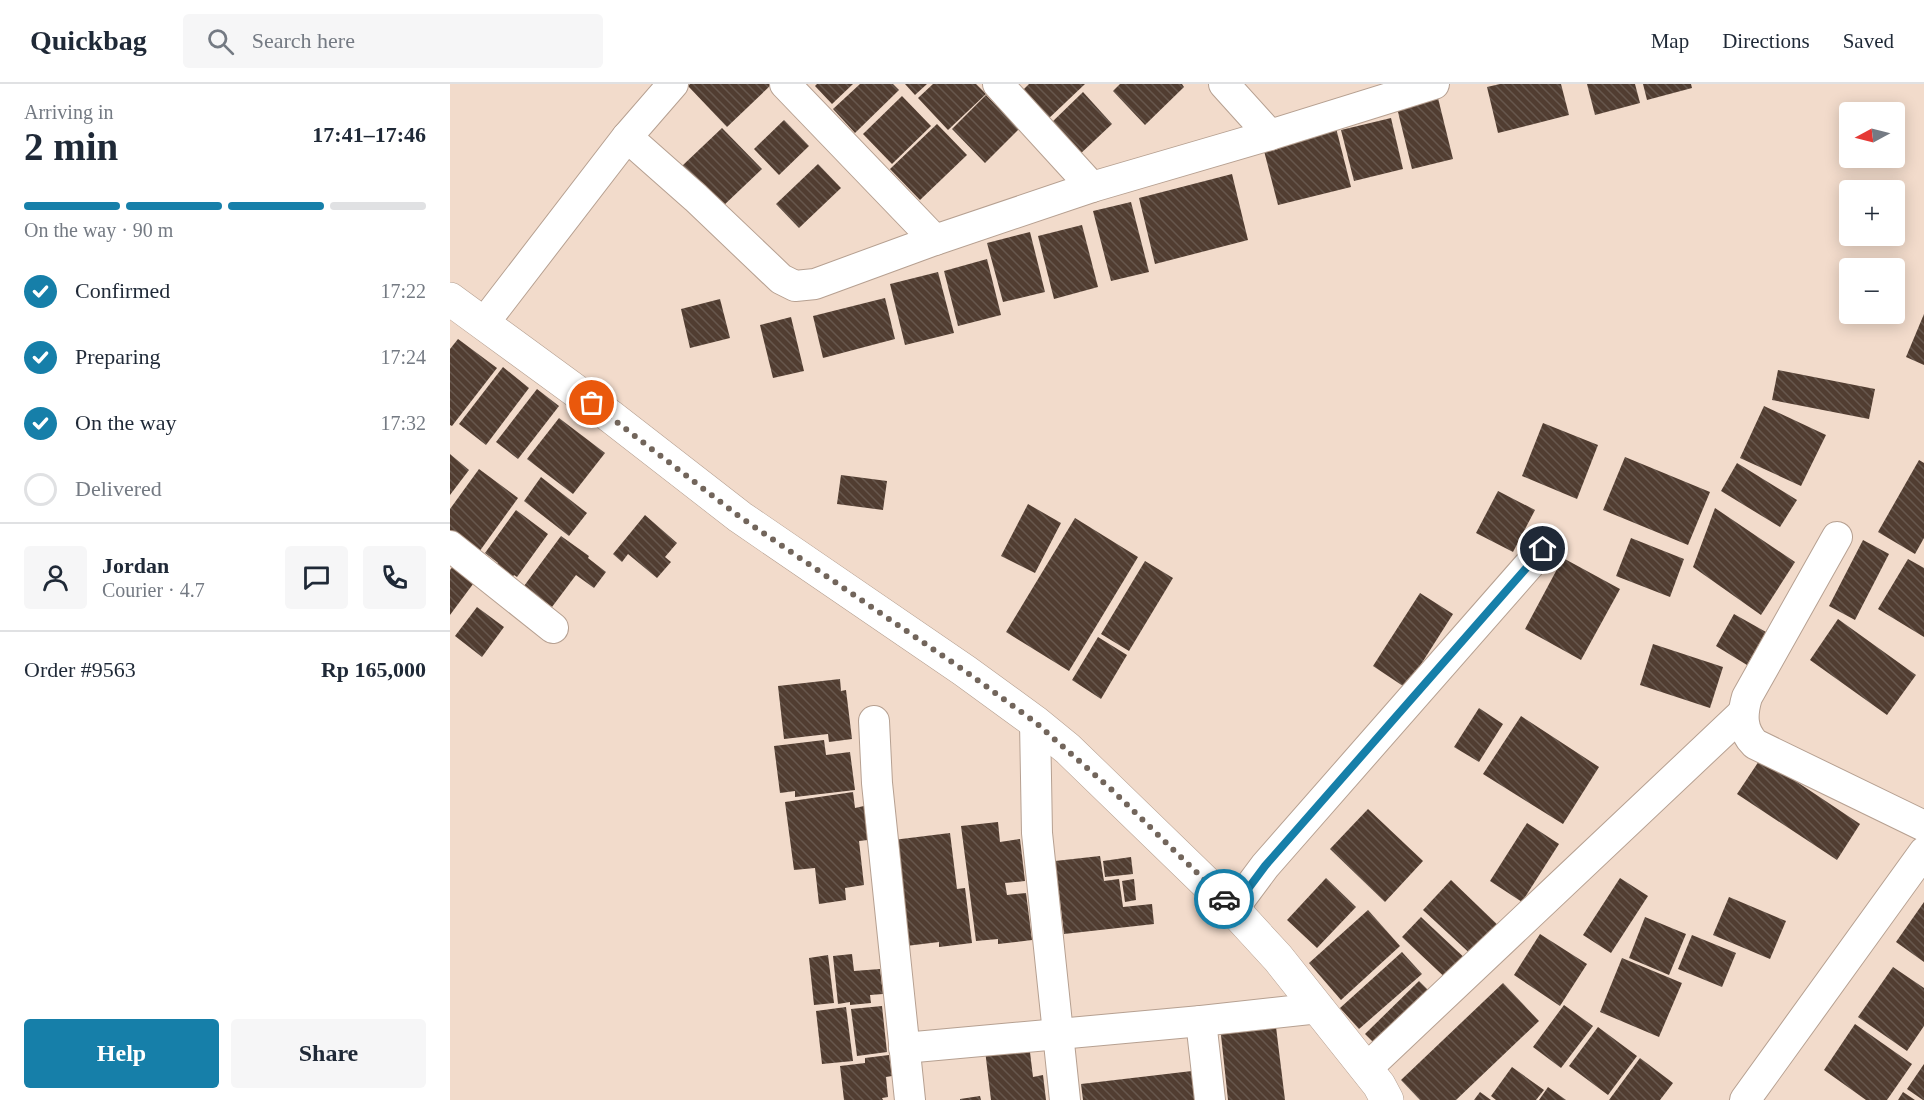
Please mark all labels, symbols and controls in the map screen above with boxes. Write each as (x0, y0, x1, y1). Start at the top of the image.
search box (183, 14, 603, 68)
text: Quickbag (30, 25, 147, 56)
icon: search (204, 25, 237, 58)
text: Search here (252, 28, 355, 53)
text: Map (1651, 29, 1689, 53)
text: Directions (1722, 29, 1810, 53)
text: Saved (1843, 29, 1894, 53)
text: Arriving in (24, 101, 113, 123)
north arrow (1839, 102, 1905, 168)
map controls (1839, 102, 1905, 324)
text: 17:41–17:46 (312, 122, 426, 147)
text: 2 min (24, 125, 118, 168)
button: + (1839, 180, 1905, 246)
text: On the way · 90 m (24, 219, 173, 241)
button: − (1839, 258, 1905, 324)
icon: check (24, 275, 57, 308)
text: Confirmed (75, 278, 170, 303)
text: 17:22 (380, 280, 426, 302)
icon: check (24, 341, 57, 374)
text: Preparing (75, 344, 161, 369)
text: 17:24 (380, 346, 426, 368)
pin (566, 377, 617, 428)
icon: bag (575, 386, 608, 419)
icon: check (24, 407, 57, 440)
text: On the way (75, 410, 176, 435)
text: 17:32 (380, 412, 426, 434)
text: Delivered (75, 476, 162, 501)
pin (1517, 523, 1568, 574)
icon: home (1526, 532, 1559, 565)
button: person (24, 546, 87, 609)
button: chat (285, 546, 348, 609)
button: phone (363, 546, 426, 609)
text: Jordan (102, 553, 169, 578)
text: Courier · 4.7 (102, 579, 205, 601)
text: Order #9563 (24, 657, 136, 682)
text: Rp 165,000 (321, 657, 426, 682)
courier (1194, 869, 1254, 929)
icon: car (1208, 883, 1241, 916)
button: Help (24, 1019, 219, 1088)
button: Share (231, 1019, 426, 1088)

